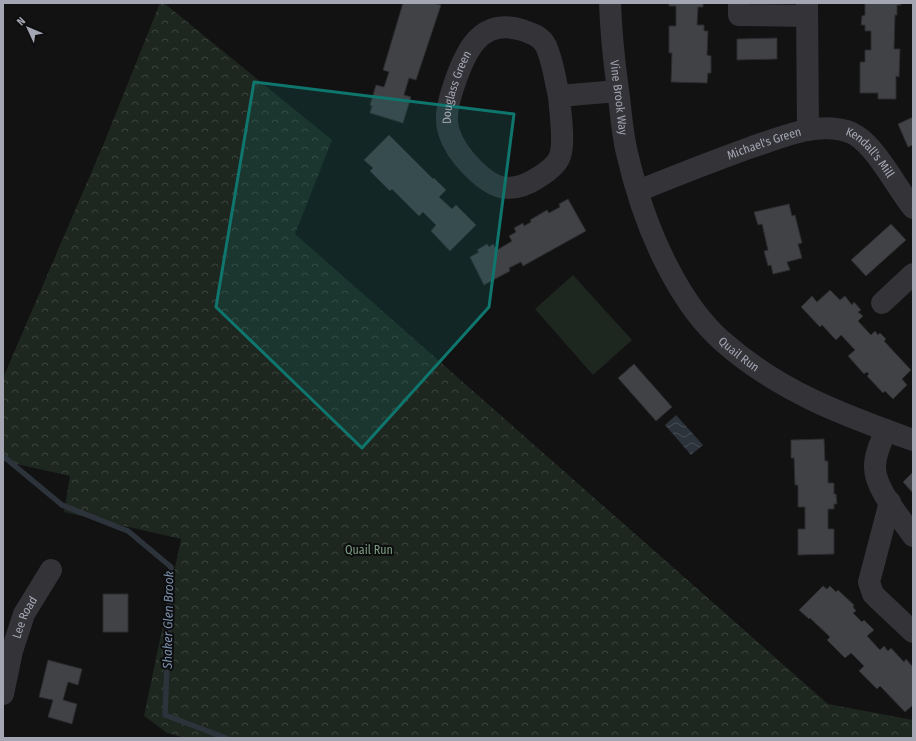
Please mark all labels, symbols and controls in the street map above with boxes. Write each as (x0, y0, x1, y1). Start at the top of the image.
north arrow (8, 8, 48, 48)
text: N (14, 15, 28, 28)
street label: Douglass Green (440, 48, 474, 124)
street label: Vine Brook Way (607, 59, 630, 137)
street label: Kendall's Mill (844, 124, 897, 180)
street label: Michael's Green (725, 125, 803, 162)
street label: Quail Run (715, 334, 762, 375)
park label: Quail Run (345, 543, 393, 557)
water label: Shaker Glen Brook (160, 570, 176, 670)
street label: Lee Road (10, 594, 40, 640)

